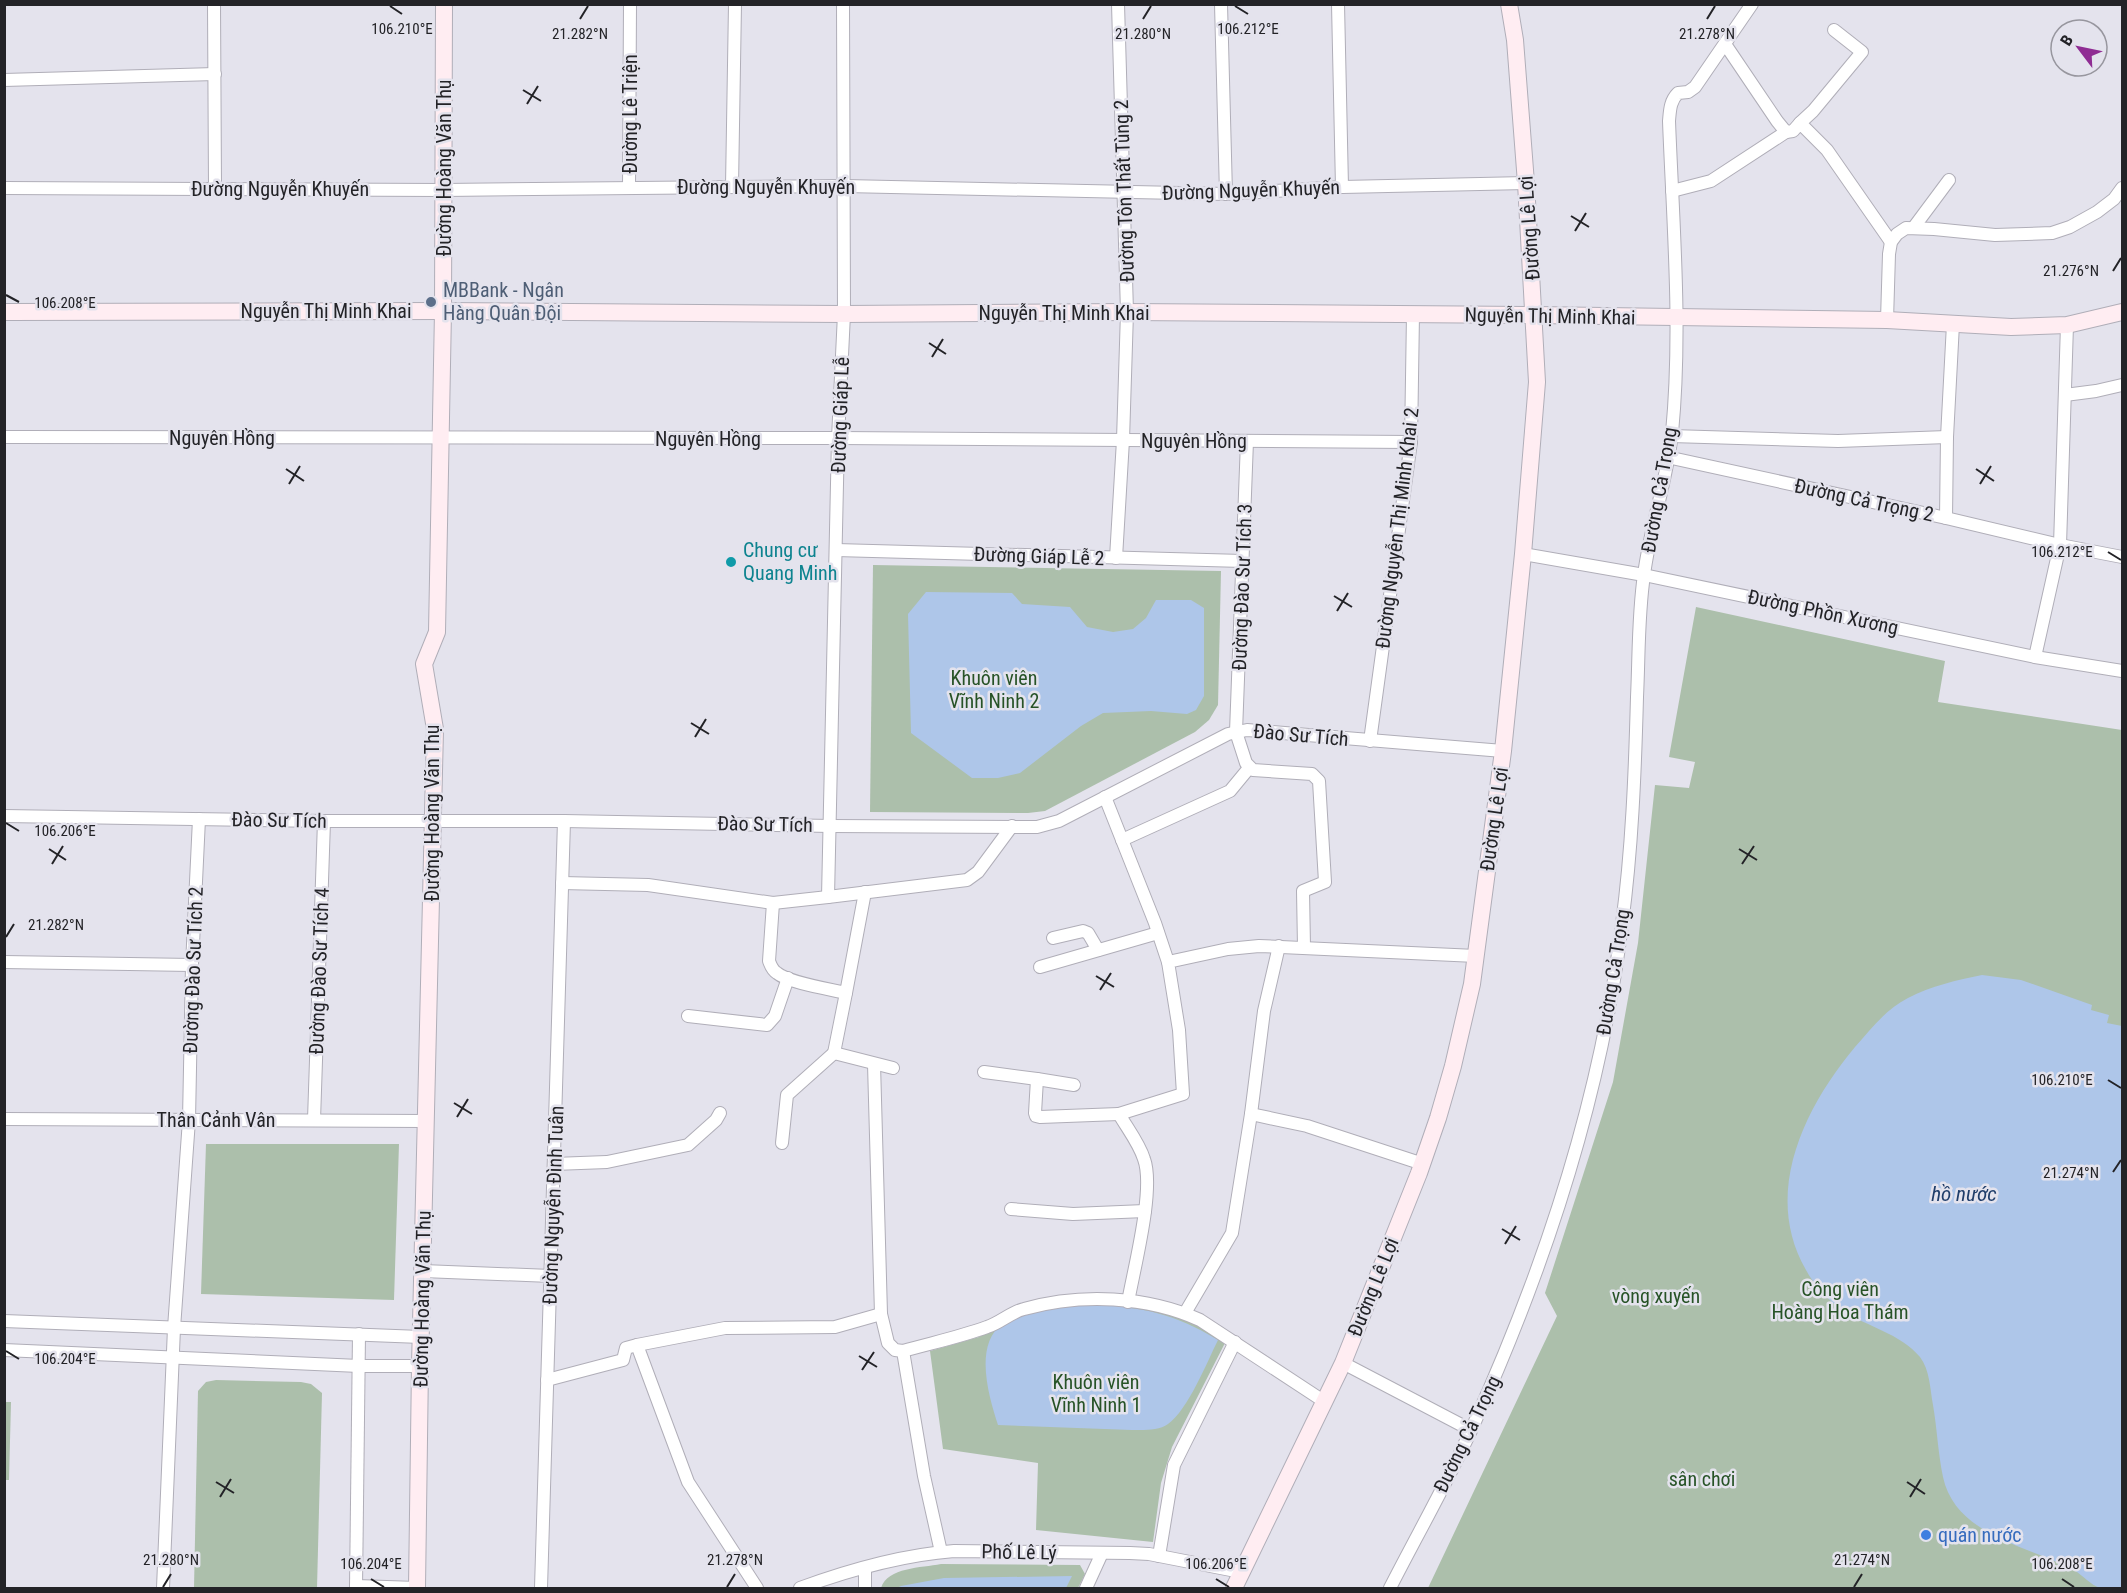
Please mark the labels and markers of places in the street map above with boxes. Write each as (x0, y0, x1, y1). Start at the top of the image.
place label: MBBank - Ngân Hàng Quân Đội (443, 278, 564, 325)
marker: MBBank - Ngân Hàng Quân Đội (424, 295, 438, 309)
place label: Chung cư Quang Minh (743, 538, 837, 585)
marker: Chung cư Quang Minh (724, 555, 738, 569)
place label: quán nước (1938, 1523, 2022, 1547)
marker: quán nước (1919, 1528, 1933, 1542)

